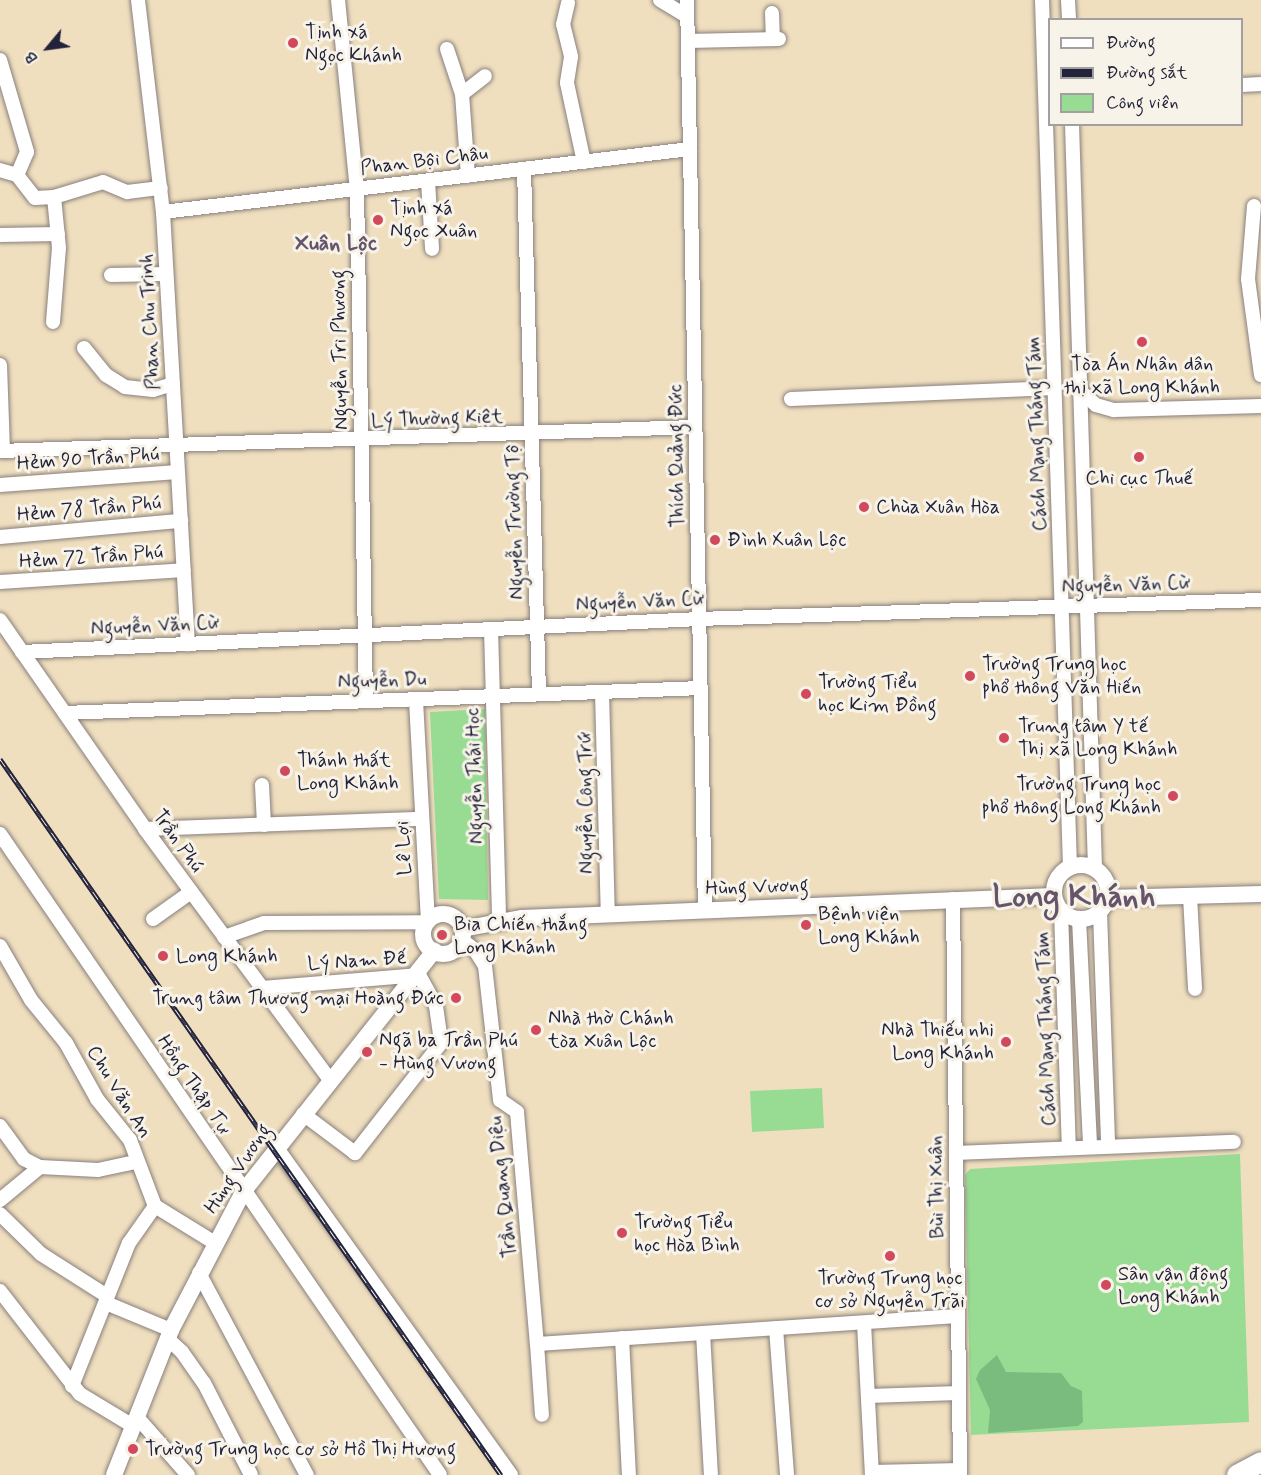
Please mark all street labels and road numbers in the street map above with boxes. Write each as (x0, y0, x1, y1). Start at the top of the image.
street label: Phan Bội Châu (359, 141, 489, 181)
street label: Phan Chu Trinh (134, 251, 166, 393)
street label: Nguyễn Tri Phương (327, 271, 353, 429)
street label: Cách Mạng Tháng Tám (1022, 338, 1052, 530)
street label: Thích Quảng Đức (664, 384, 690, 528)
street label: Lý Thường Kiệt (369, 405, 505, 433)
street label: Hẻm 90 Trần Phú (15, 442, 161, 476)
street label: Nguyễn Trường Tộ (500, 446, 530, 598)
street label: Hẻm 78 Trần Phú (15, 491, 163, 527)
street label: Hẻm 72 Trần Phú (18, 540, 164, 574)
street label: Nguyễn Văn Cừ (1060, 571, 1192, 599)
street label: Nguyễn Văn Cừ (574, 587, 706, 617)
street label: Nguyễn Văn Cừ (89, 611, 221, 641)
street label: Nguyễn Du (337, 667, 427, 695)
street label: Nguyễn Thái Học (461, 708, 489, 844)
street label: Nguyễn Công Trứ (573, 731, 599, 875)
street label: Trần Phú (147, 804, 209, 878)
street label: Lê Lợi (391, 820, 417, 876)
street label: Hùng Vương (706, 873, 808, 901)
street label: Cách Mạng Tháng Tám (1031, 933, 1061, 1125)
street label: Lý Nam Đế (307, 946, 407, 976)
street label: Hồng Thập Tự (153, 1032, 235, 1138)
street label: Chu Văn An (82, 1043, 156, 1141)
street label: Trần Quang Diệu (484, 1117, 522, 1257)
street label: Hùng Vương (200, 1120, 276, 1218)
street label: Bùi Thị Xuân (924, 1135, 950, 1239)

